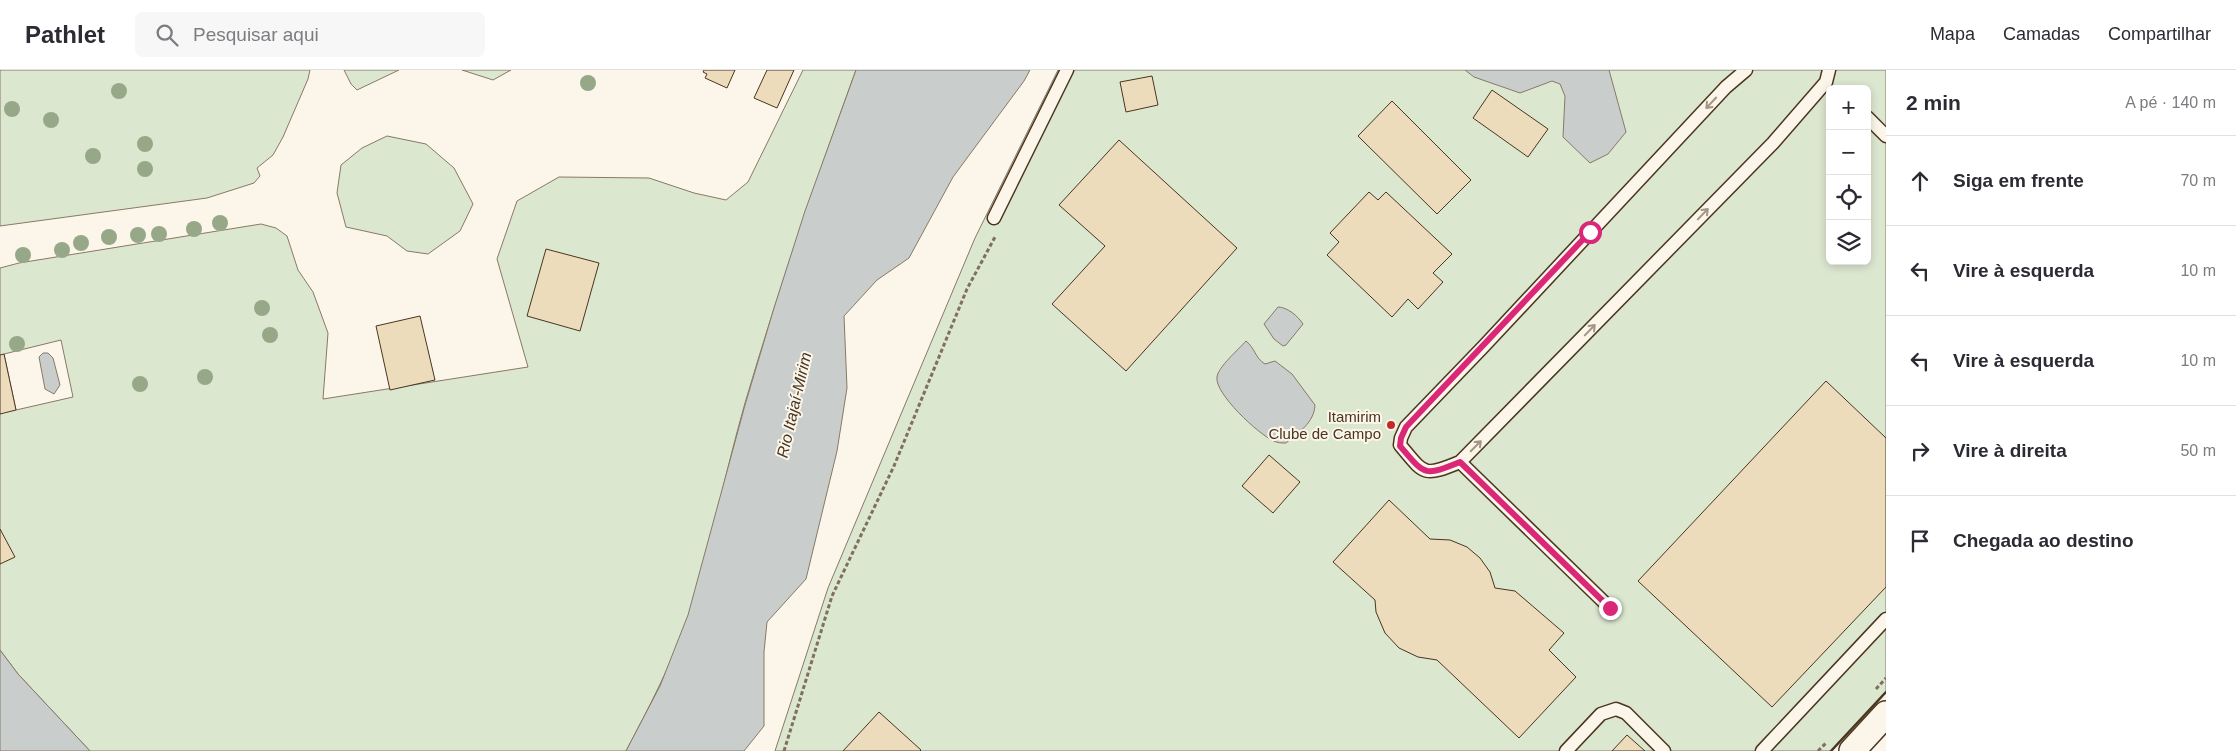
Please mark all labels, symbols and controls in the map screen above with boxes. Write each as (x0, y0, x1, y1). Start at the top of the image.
search box (135, 12, 485, 57)
text: Pathlet (25, 21, 105, 48)
icon: search (153, 21, 181, 49)
text: Pesquisar aqui (193, 24, 319, 45)
text: Mapa (1930, 24, 1975, 44)
text: Camadas (2003, 24, 2080, 44)
text: Compartilhar (2108, 24, 2211, 44)
map controls (1826, 85, 1871, 265)
button: + (1826, 85, 1871, 130)
text: 2 min (1906, 91, 1961, 114)
text: A pé · 140 m (2125, 94, 2216, 111)
one-way arrow (1705, 97, 1717, 110)
button: − (1826, 130, 1871, 175)
icon: ahead (1906, 167, 1934, 195)
text: Siga em frente (1953, 170, 2084, 191)
text: 70 m (2180, 172, 2216, 189)
button: locate (1826, 175, 1871, 220)
one-way arrow (1697, 207, 1709, 220)
button: layers (1826, 220, 1871, 265)
route start (1579, 221, 1602, 244)
icon: left (1906, 257, 1934, 285)
text: Vire à esquerda (1953, 260, 2094, 281)
text: 10 m (2180, 262, 2216, 279)
one-way arrow (1584, 324, 1596, 336)
icon: left (1906, 347, 1934, 375)
text: Vire à esquerda (1953, 350, 2094, 371)
water label: Rio Itajaí-Mirim (774, 351, 814, 459)
text: 10 m (2180, 352, 2216, 369)
place label: Itamirim Clube de Campo (1268, 408, 1381, 442)
marker: Itamirim Clube de Campo (1385, 419, 1397, 431)
icon: right (1906, 437, 1934, 465)
one-way arrow (1470, 440, 1482, 452)
text: Vire à direita (1953, 440, 2067, 461)
text: 50 m (2180, 442, 2216, 459)
icon: arrive (1906, 527, 1934, 555)
text: Chegada ao destino (1953, 530, 2134, 551)
route end (1599, 597, 1622, 620)

